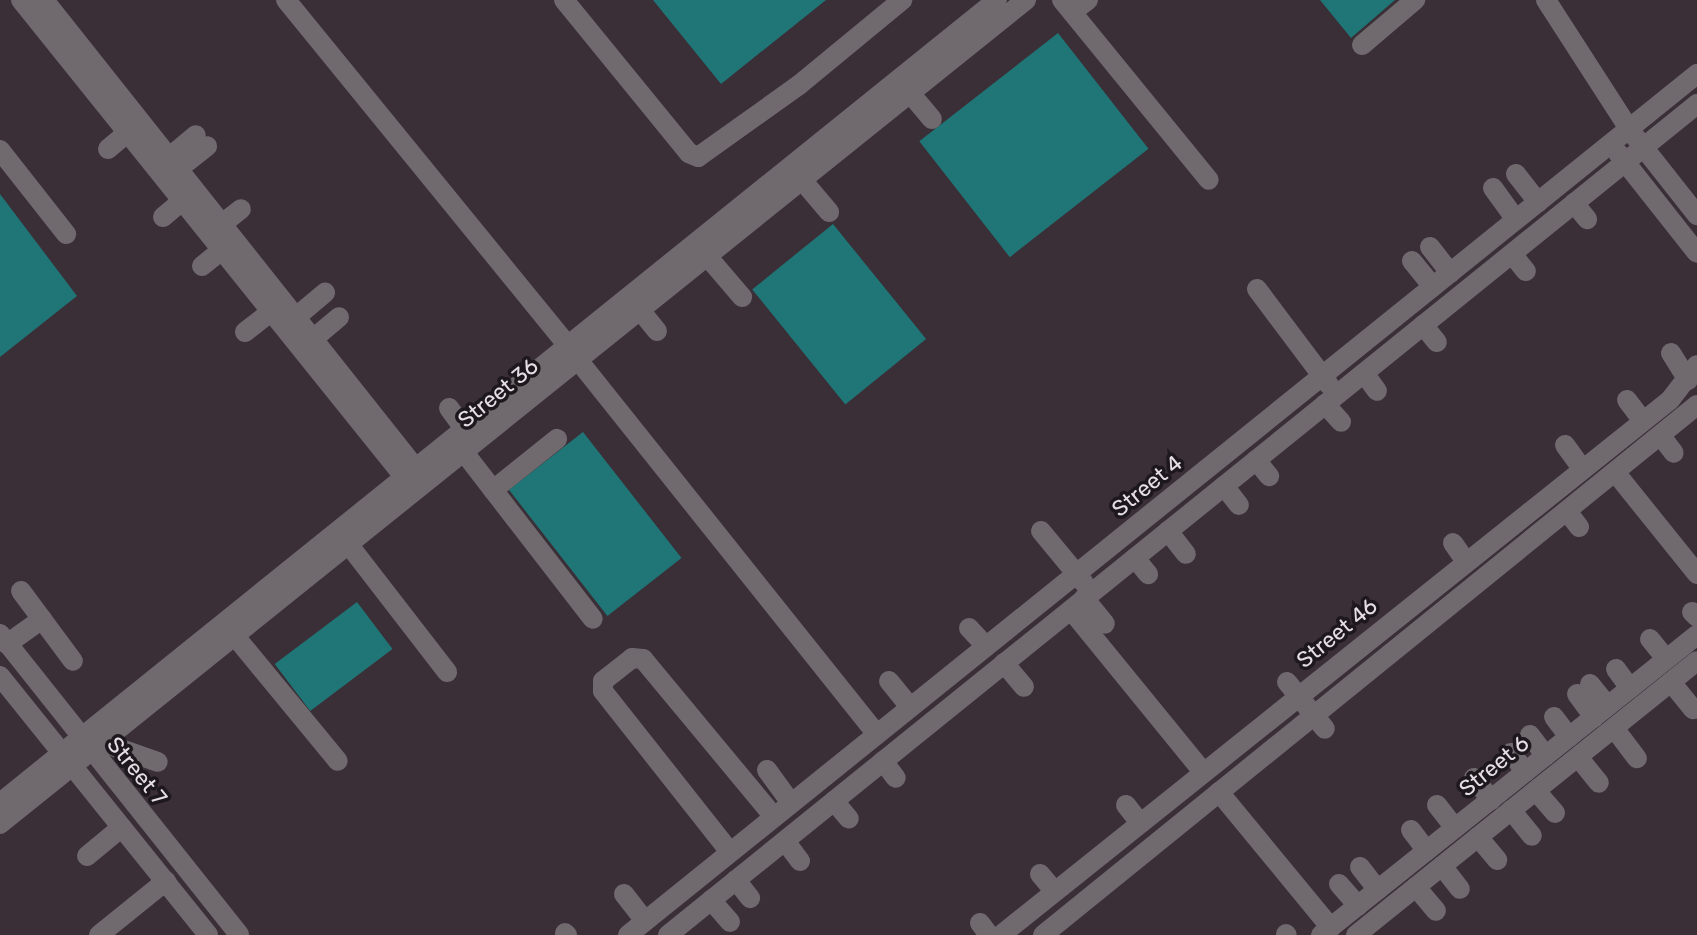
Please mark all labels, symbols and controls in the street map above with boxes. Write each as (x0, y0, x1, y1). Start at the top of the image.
street label: Street 36 (453, 353, 543, 433)
street label: Street 4 (1107, 450, 1187, 522)
street label: Street 46 (1291, 593, 1383, 673)
street label: Street 6 (1454, 730, 1534, 802)
street label: Street 7 (101, 731, 173, 811)

